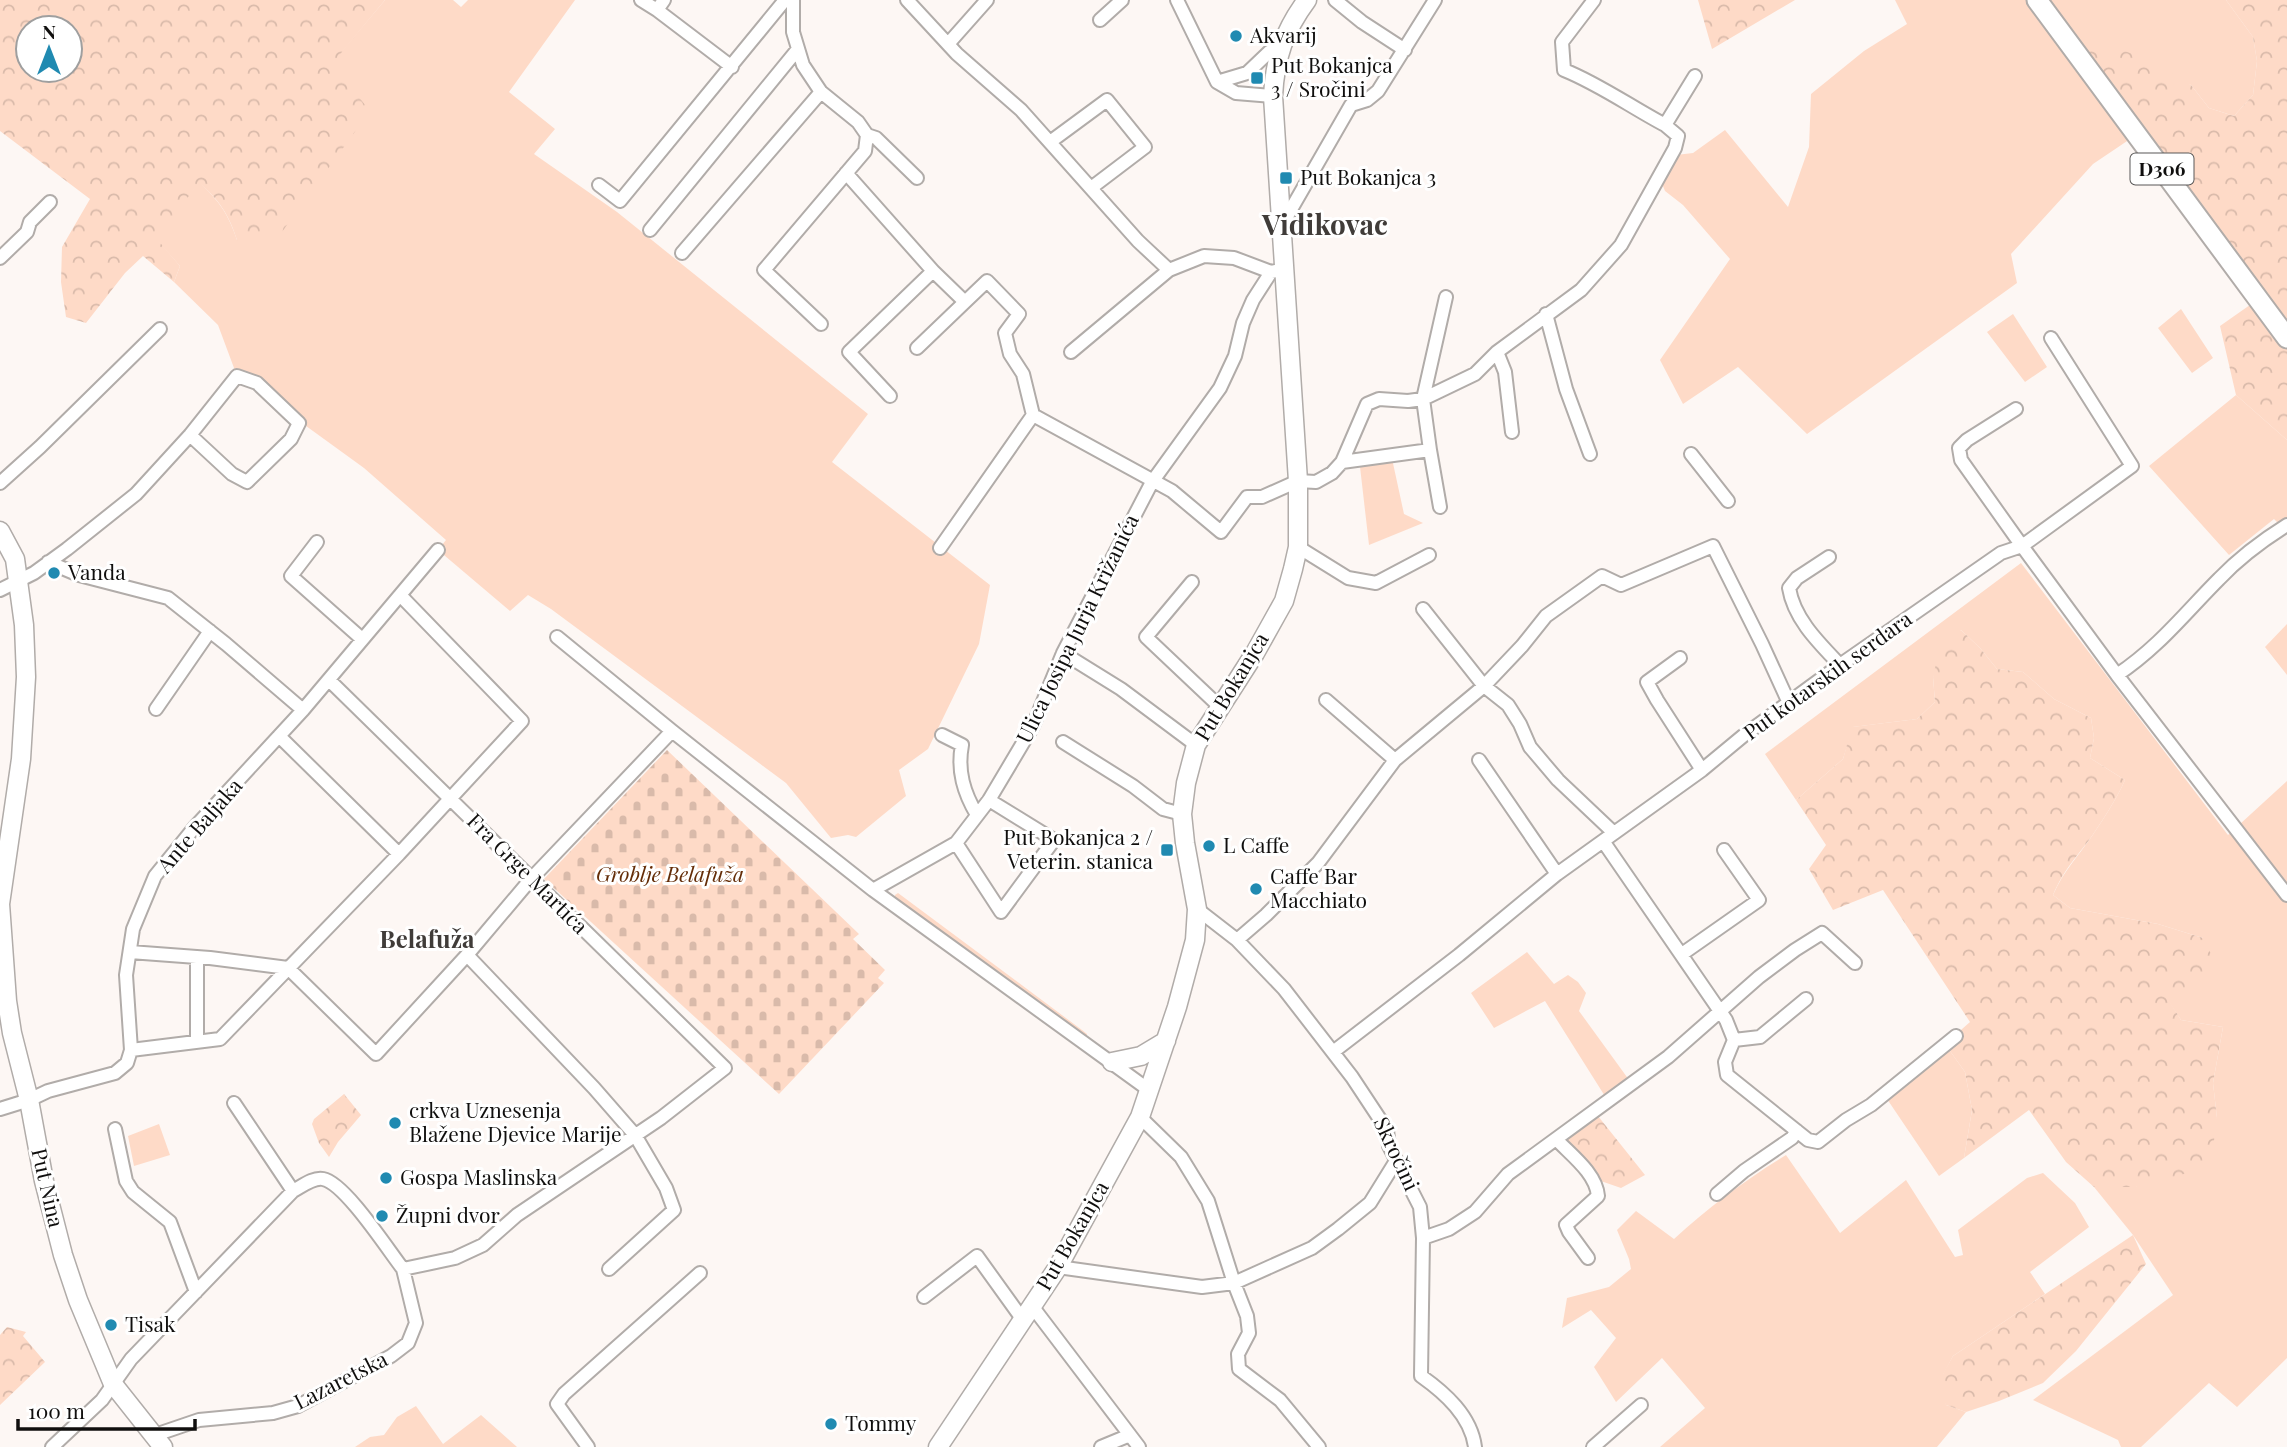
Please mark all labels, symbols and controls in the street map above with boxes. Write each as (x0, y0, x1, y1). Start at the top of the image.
north arrow (14, 14, 84, 84)
text: N (42, 18, 56, 44)
place label: Akvarij (1249, 20, 1317, 48)
marker: Akvarij (1228, 28, 1244, 44)
place label: Put Bokanjca 3 / Sročini (1271, 50, 1393, 102)
marker: Put Bokanjca 3 / Sročini (1249, 70, 1265, 86)
road number: D306 (2130, 154, 2194, 184)
place label: Put Bokanjca 3 (1300, 162, 1436, 190)
marker: Put Bokanjca 3 (1278, 170, 1294, 186)
district label: Vidikovac (1261, 205, 1388, 242)
street label: Ulica Josipa Jurja Križanića (1009, 509, 1144, 747)
place label: Vanda (67, 557, 126, 585)
marker: Vanda (46, 565, 62, 581)
street label: Put kotarskih serdara (1737, 603, 1917, 745)
street label: Put Bokanjca (1187, 626, 1274, 745)
street label: Ante Baljaka (149, 771, 248, 879)
street label: Fra Grge Martića (462, 806, 595, 939)
place label: Put Bokanjca 2 / Veterin. stanica (1003, 822, 1154, 874)
place label: L Caffe (1223, 830, 1289, 858)
marker: L Caffe (1201, 838, 1217, 854)
marker: Put Bokanjca 2 / Veterin. stanica (1159, 842, 1175, 858)
park label: Groblje Belafuža (596, 859, 744, 887)
place label: Caffe Bar Macchiato (1270, 861, 1367, 913)
marker: Caffe Bar Macchiato (1248, 881, 1264, 897)
district label: Belafuža (380, 922, 475, 954)
place label: crkva Uznesenja Blažene Djevice Marije (409, 1095, 622, 1147)
street label: Skročini (1369, 1112, 1427, 1195)
marker: crkva Uznesenja Blažene Djevice Marije (387, 1115, 403, 1131)
street label: Put Nina (26, 1145, 72, 1230)
place label: Gospa Maslinska (400, 1162, 558, 1190)
marker: Gospa Maslinska (378, 1170, 394, 1186)
street label: Put Bokanjca (1029, 1175, 1114, 1295)
place label: Župni dvor (396, 1200, 500, 1228)
marker: Župni dvor (374, 1208, 390, 1224)
place label: Tisak (125, 1309, 176, 1337)
marker: Tisak (103, 1317, 119, 1333)
street label: Lazaretska (289, 1343, 392, 1415)
scale bar (18, 1388, 194, 1432)
text: 100 m (28, 1396, 85, 1424)
place label: Tommy (845, 1408, 917, 1436)
marker: Tommy (823, 1416, 839, 1432)

